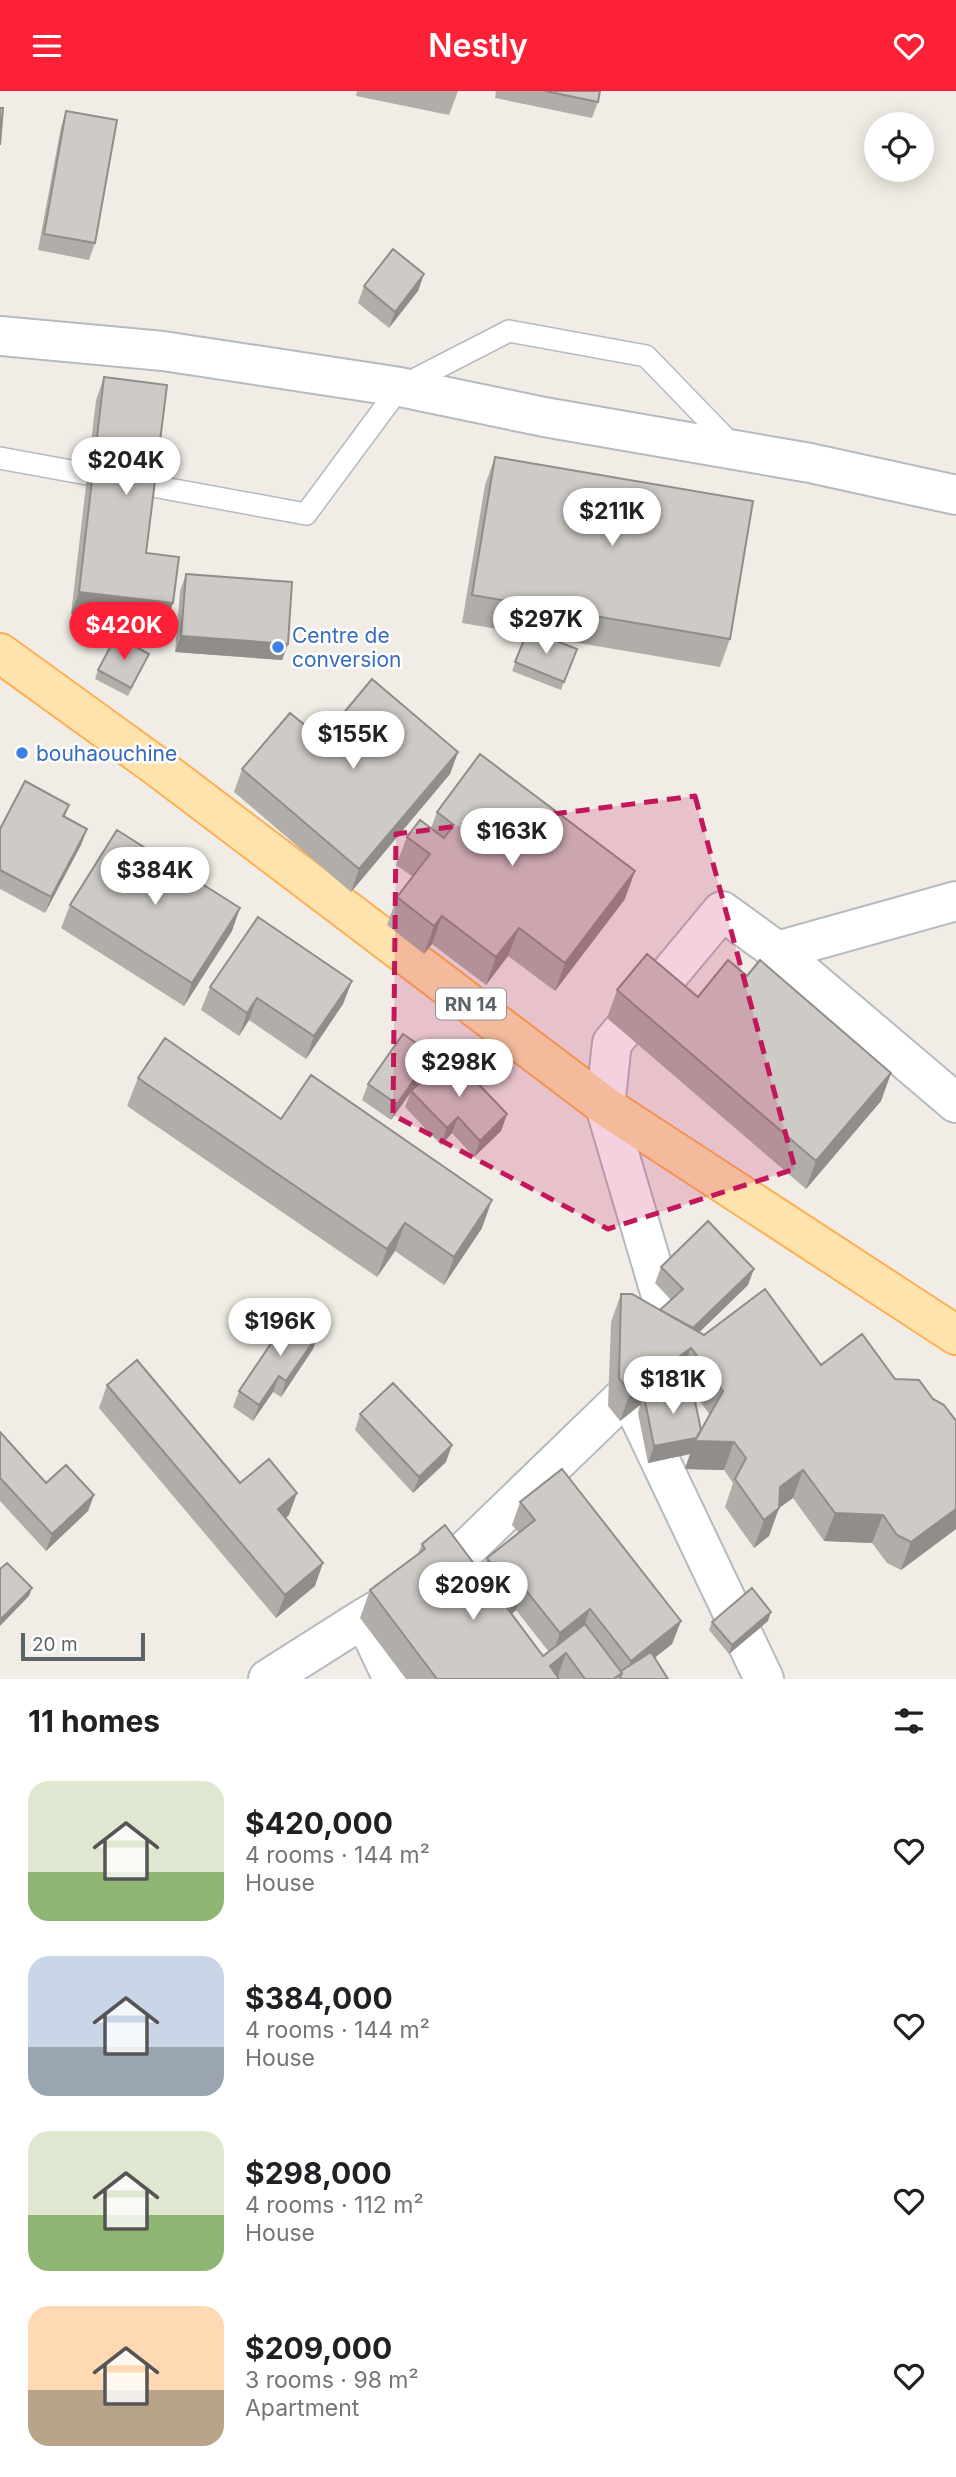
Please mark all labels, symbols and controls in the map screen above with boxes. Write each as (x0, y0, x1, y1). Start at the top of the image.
text: Nestly (428, 26, 528, 65)
icon: menu (28, 27, 66, 65)
icon: heart (890, 27, 928, 65)
map controls (864, 112, 934, 182)
button: locate (864, 112, 934, 182)
pin: $204K (77, 437, 175, 497)
text: $204K (87, 446, 165, 474)
pin: $211K (563, 489, 661, 548)
text: $211K (579, 497, 645, 525)
pin: $297K (497, 596, 595, 656)
pin: $420K (75, 603, 173, 662)
text: $297K (509, 605, 583, 633)
text: $420K (85, 611, 163, 639)
place label: Centre de conversion (292, 623, 401, 672)
marker: Centre de conversion (270, 639, 286, 655)
pin: $155K (304, 711, 402, 771)
text: $155K (318, 720, 388, 748)
place label: bouhaouchine (36, 741, 177, 766)
marker: bouhaouchine (14, 745, 30, 761)
pin: $163K (463, 809, 561, 868)
text: $163K (476, 817, 548, 845)
pin: $384K (106, 847, 204, 907)
text: $384K (117, 856, 193, 884)
road number: RN 14 (436, 988, 506, 1019)
pin: $298K (410, 1039, 508, 1099)
text: $298K (421, 1048, 497, 1076)
pin: $196K (231, 1299, 329, 1358)
text: $196K (244, 1307, 316, 1335)
pin: $181K (624, 1357, 722, 1416)
text: $181K (640, 1365, 706, 1393)
pin: $209K (424, 1563, 522, 1622)
text: $209K (435, 1571, 511, 1599)
scale bar (21, 1630, 145, 1662)
text: 20 m (32, 1633, 78, 1656)
icon: filters (890, 1702, 928, 1740)
text: 11 homes (28, 1703, 160, 1739)
text: $420,000 (245, 1805, 393, 1841)
icon: home (84, 1809, 168, 1893)
icon: heart (890, 1832, 928, 1870)
text: 4 rooms · 144 m² (245, 1841, 430, 1869)
text: House (245, 1869, 315, 1897)
text: $384,000 (245, 1980, 393, 2016)
icon: home (84, 1984, 168, 2068)
icon: heart (890, 2007, 928, 2045)
text: 4 rooms · 144 m² (245, 2016, 430, 2044)
text: House (245, 2044, 315, 2072)
text: $298,000 (245, 2155, 392, 2191)
icon: home (84, 2159, 168, 2243)
icon: heart (890, 2182, 928, 2220)
text: 4 rooms · 112 m² (245, 2191, 424, 2219)
text: House (245, 2219, 315, 2247)
text: $209,000 (245, 2330, 392, 2366)
icon: home (84, 2334, 168, 2418)
icon: heart (890, 2357, 928, 2395)
text: 3 rooms · 98 m² (245, 2366, 419, 2394)
text: Apartment (245, 2394, 359, 2422)

